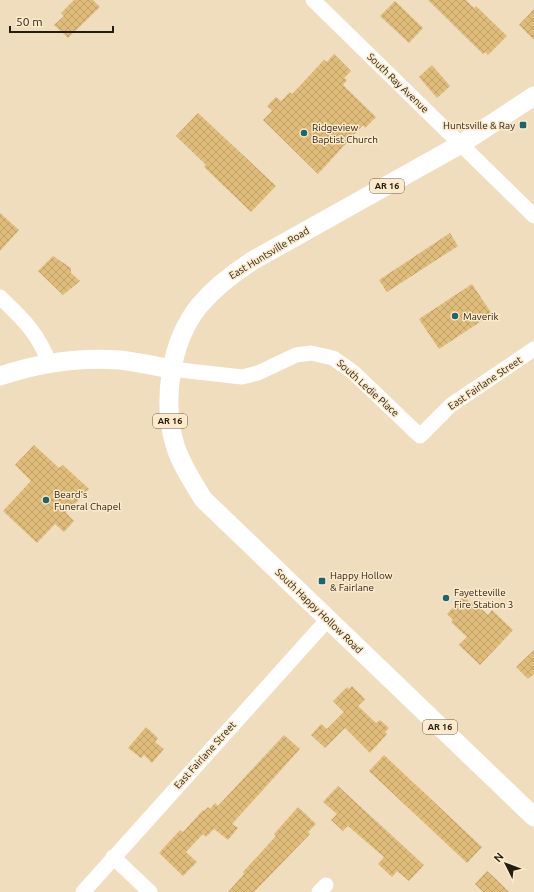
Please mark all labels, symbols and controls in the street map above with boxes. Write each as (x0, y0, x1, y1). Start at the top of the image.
scale bar (10, 8, 113, 34)
text: 50 m (16, 15, 43, 28)
street label: South Ray Avenue (365, 51, 431, 115)
place label: Huntsville & Ray (443, 120, 515, 131)
marker: Huntsville & Ray (518, 120, 528, 130)
place label: Ridgeview Baptist Church (312, 122, 378, 145)
marker: Ridgeview Baptist Church (299, 128, 309, 138)
road number: AR 16 (370, 179, 404, 193)
street label: East Huntsville Road (227, 225, 311, 281)
marker: Maverik (450, 311, 460, 321)
place label: Maverik (463, 311, 498, 322)
street label: East Fairlane Street (446, 354, 524, 412)
street label: South Ledie Place (335, 357, 401, 419)
road number: AR 16 (153, 414, 187, 428)
place label: Beard's Funeral Chapel (54, 489, 121, 512)
marker: Beard's Funeral Chapel (41, 495, 51, 505)
street label: South Happy Hollow Road (273, 567, 365, 656)
place label: Happy Hollow & Fairlane (330, 570, 393, 593)
marker: Happy Hollow & Fairlane (317, 576, 327, 586)
place label: Fayetteville Fire Station 3 (454, 587, 513, 610)
marker: Fayetteville Fire Station 3 (441, 593, 451, 603)
street label: East Fairlane Street (172, 719, 238, 791)
road number: AR 16 (423, 720, 457, 734)
north arrow (486, 844, 526, 884)
text: N (491, 850, 506, 864)

